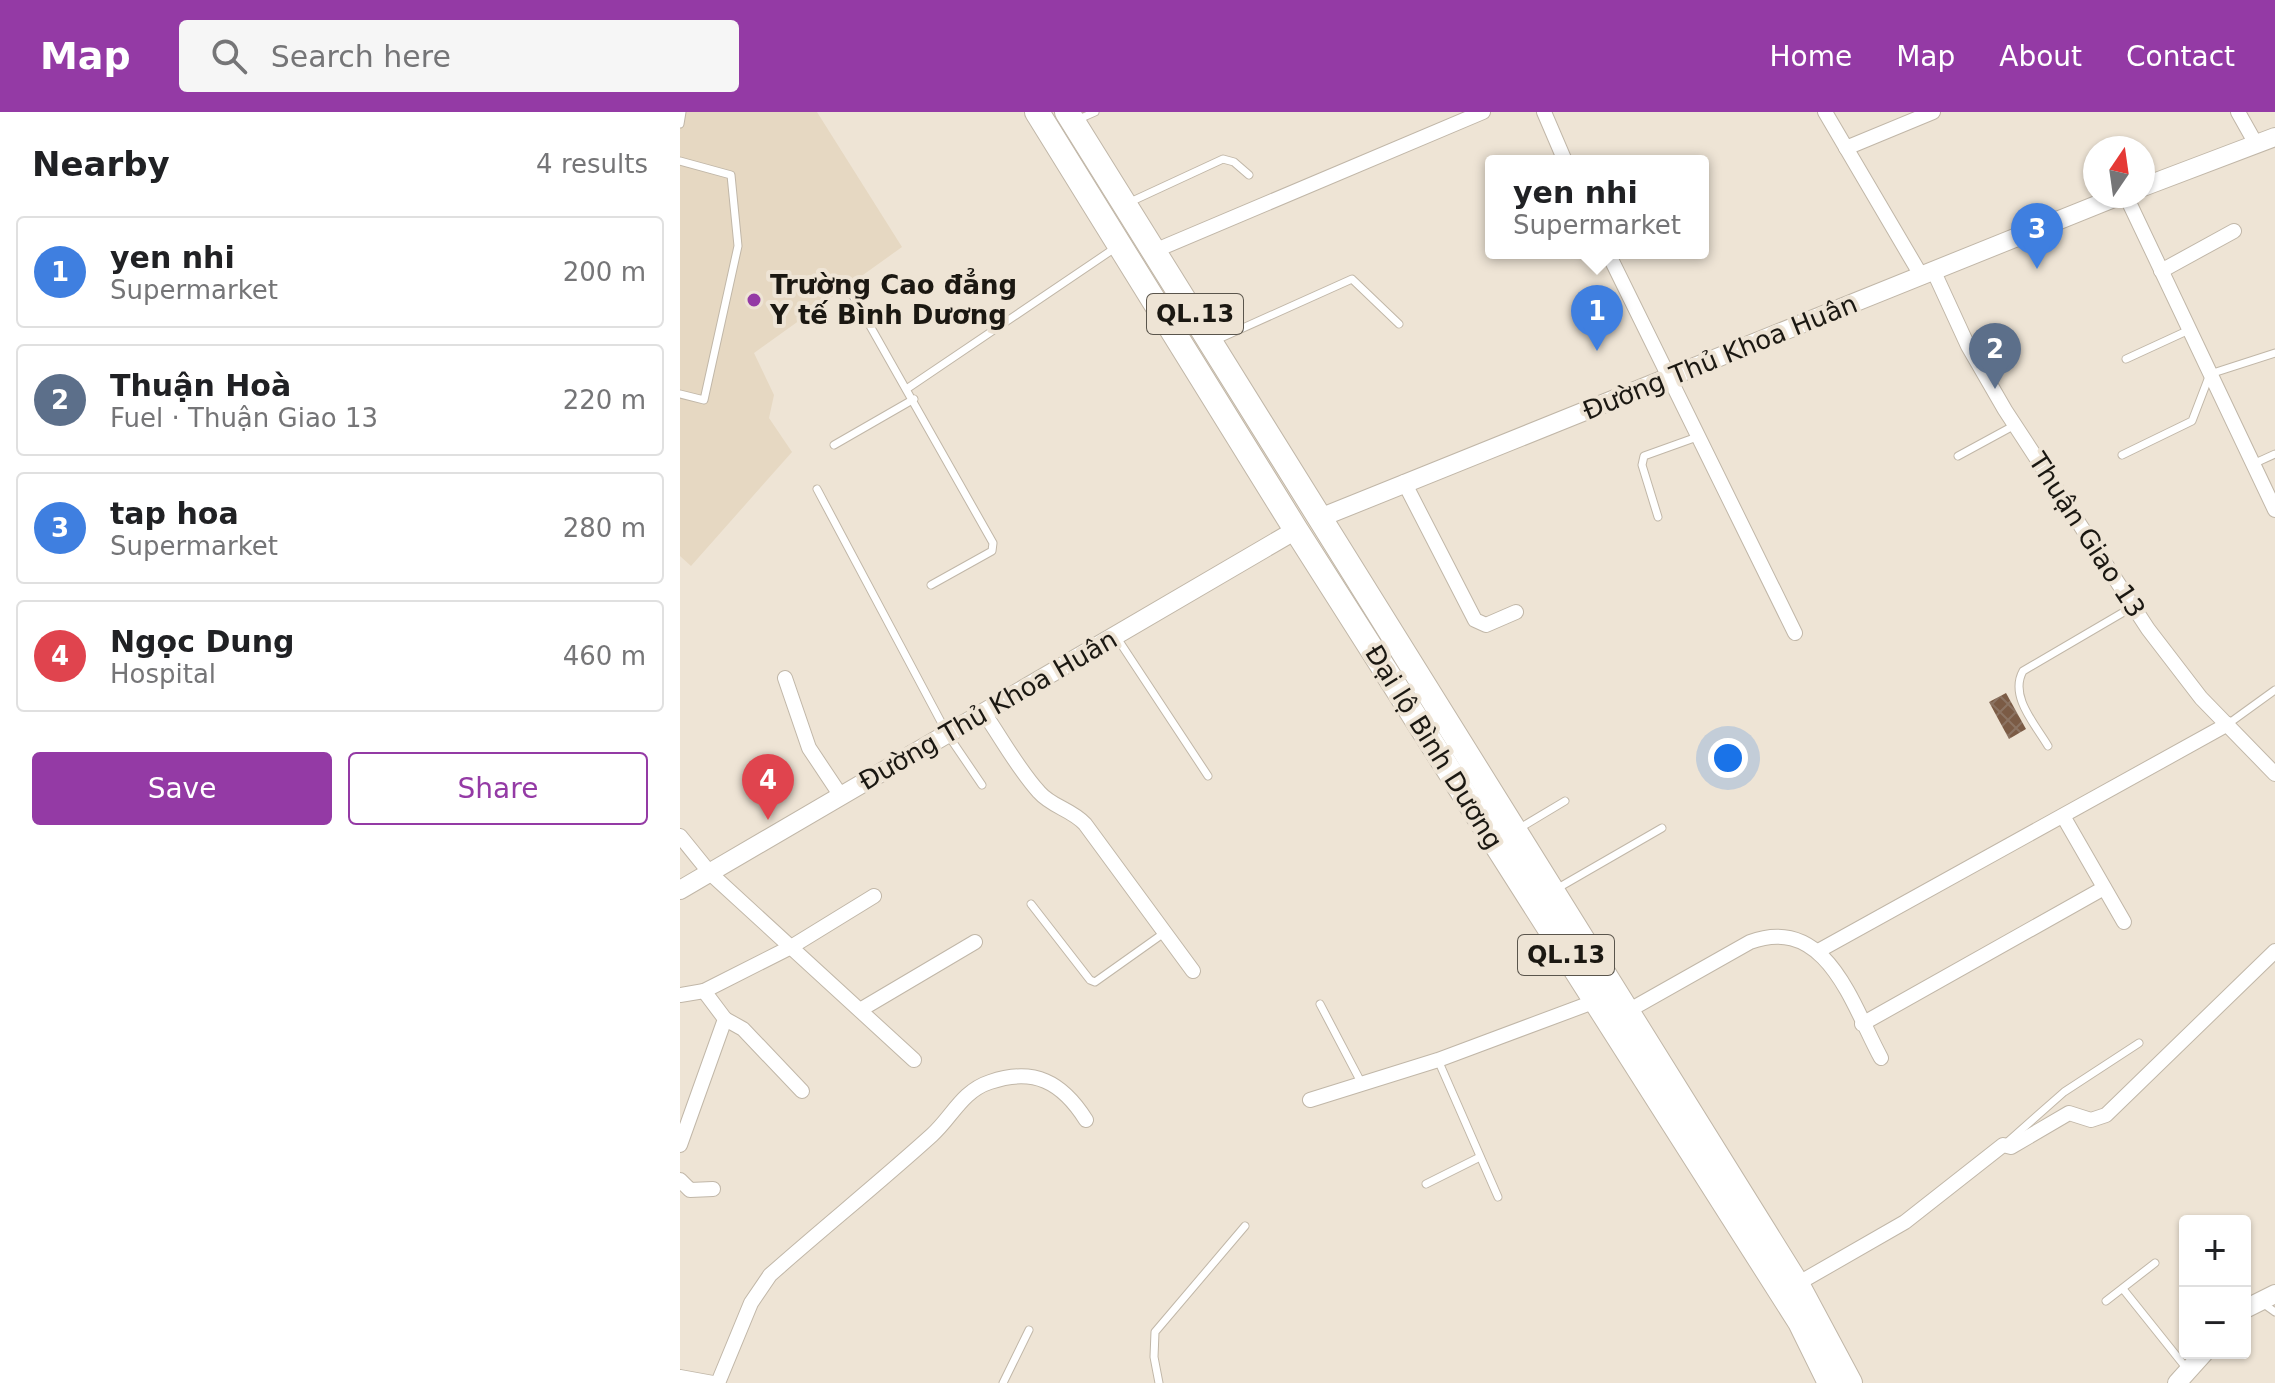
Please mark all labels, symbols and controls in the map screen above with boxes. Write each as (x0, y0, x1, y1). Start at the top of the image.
search box (179, 20, 739, 92)
text: Map (40, 34, 131, 78)
icon: search (207, 34, 251, 78)
text: Search here (271, 39, 451, 74)
text: Home (1769, 40, 1852, 73)
text: Map (1896, 40, 1955, 73)
text: About (1999, 40, 2082, 73)
text: Contact (2126, 40, 2235, 73)
north arrow (2083, 136, 2155, 208)
text: Nearby (32, 144, 170, 184)
text: 4 results (536, 149, 648, 179)
popup (1485, 155, 1709, 259)
text: yen nhi (1513, 175, 1638, 210)
pin: 3 (2011, 203, 2063, 269)
text: Supermarket (1513, 210, 1681, 240)
text: yen nhi (110, 240, 235, 275)
text: 1 (51, 257, 69, 287)
text: 200 m (563, 257, 646, 287)
place label: Trường Cao đẳng Y tế Bình Dương (769, 267, 1017, 330)
text: Supermarket (110, 275, 278, 305)
pin: 1 (1571, 285, 1623, 351)
street label: Đường Thủ Khoa Huân (1579, 288, 1861, 426)
marker: Trường Cao đẳng Y tế Bình Dương (745, 291, 763, 309)
road number: QL.13 (1147, 294, 1243, 334)
pin: 2 (1969, 323, 2021, 389)
text: Thuận Hoà (110, 368, 291, 403)
text: 2 (51, 385, 69, 415)
text: 220 m (563, 385, 646, 415)
text: Fuel · Thuận Giao 13 (110, 403, 378, 433)
street label: Thuận Giao 13 (2022, 446, 2151, 623)
text: tap hoa (110, 496, 239, 531)
text: 3 (51, 513, 69, 543)
text: 280 m (563, 513, 646, 543)
text: Supermarket (110, 531, 278, 561)
text: Ngọc Dung (110, 624, 295, 659)
street label: Đường Thủ Khoa Huân (854, 624, 1122, 796)
street label: Đại lộ Bình Dương (1359, 640, 1509, 854)
text: 4 (51, 641, 69, 671)
text: 460 m (563, 641, 646, 671)
text: Hospital (110, 659, 216, 689)
your location (1708, 738, 1748, 778)
button: Save (32, 752, 332, 825)
button: Share (348, 752, 648, 825)
pin: 4 (742, 754, 794, 820)
road number: QL.13 (1518, 935, 1614, 975)
map controls (2179, 1215, 2251, 1359)
button: + (2179, 1215, 2251, 1287)
button: − (2179, 1287, 2251, 1359)

